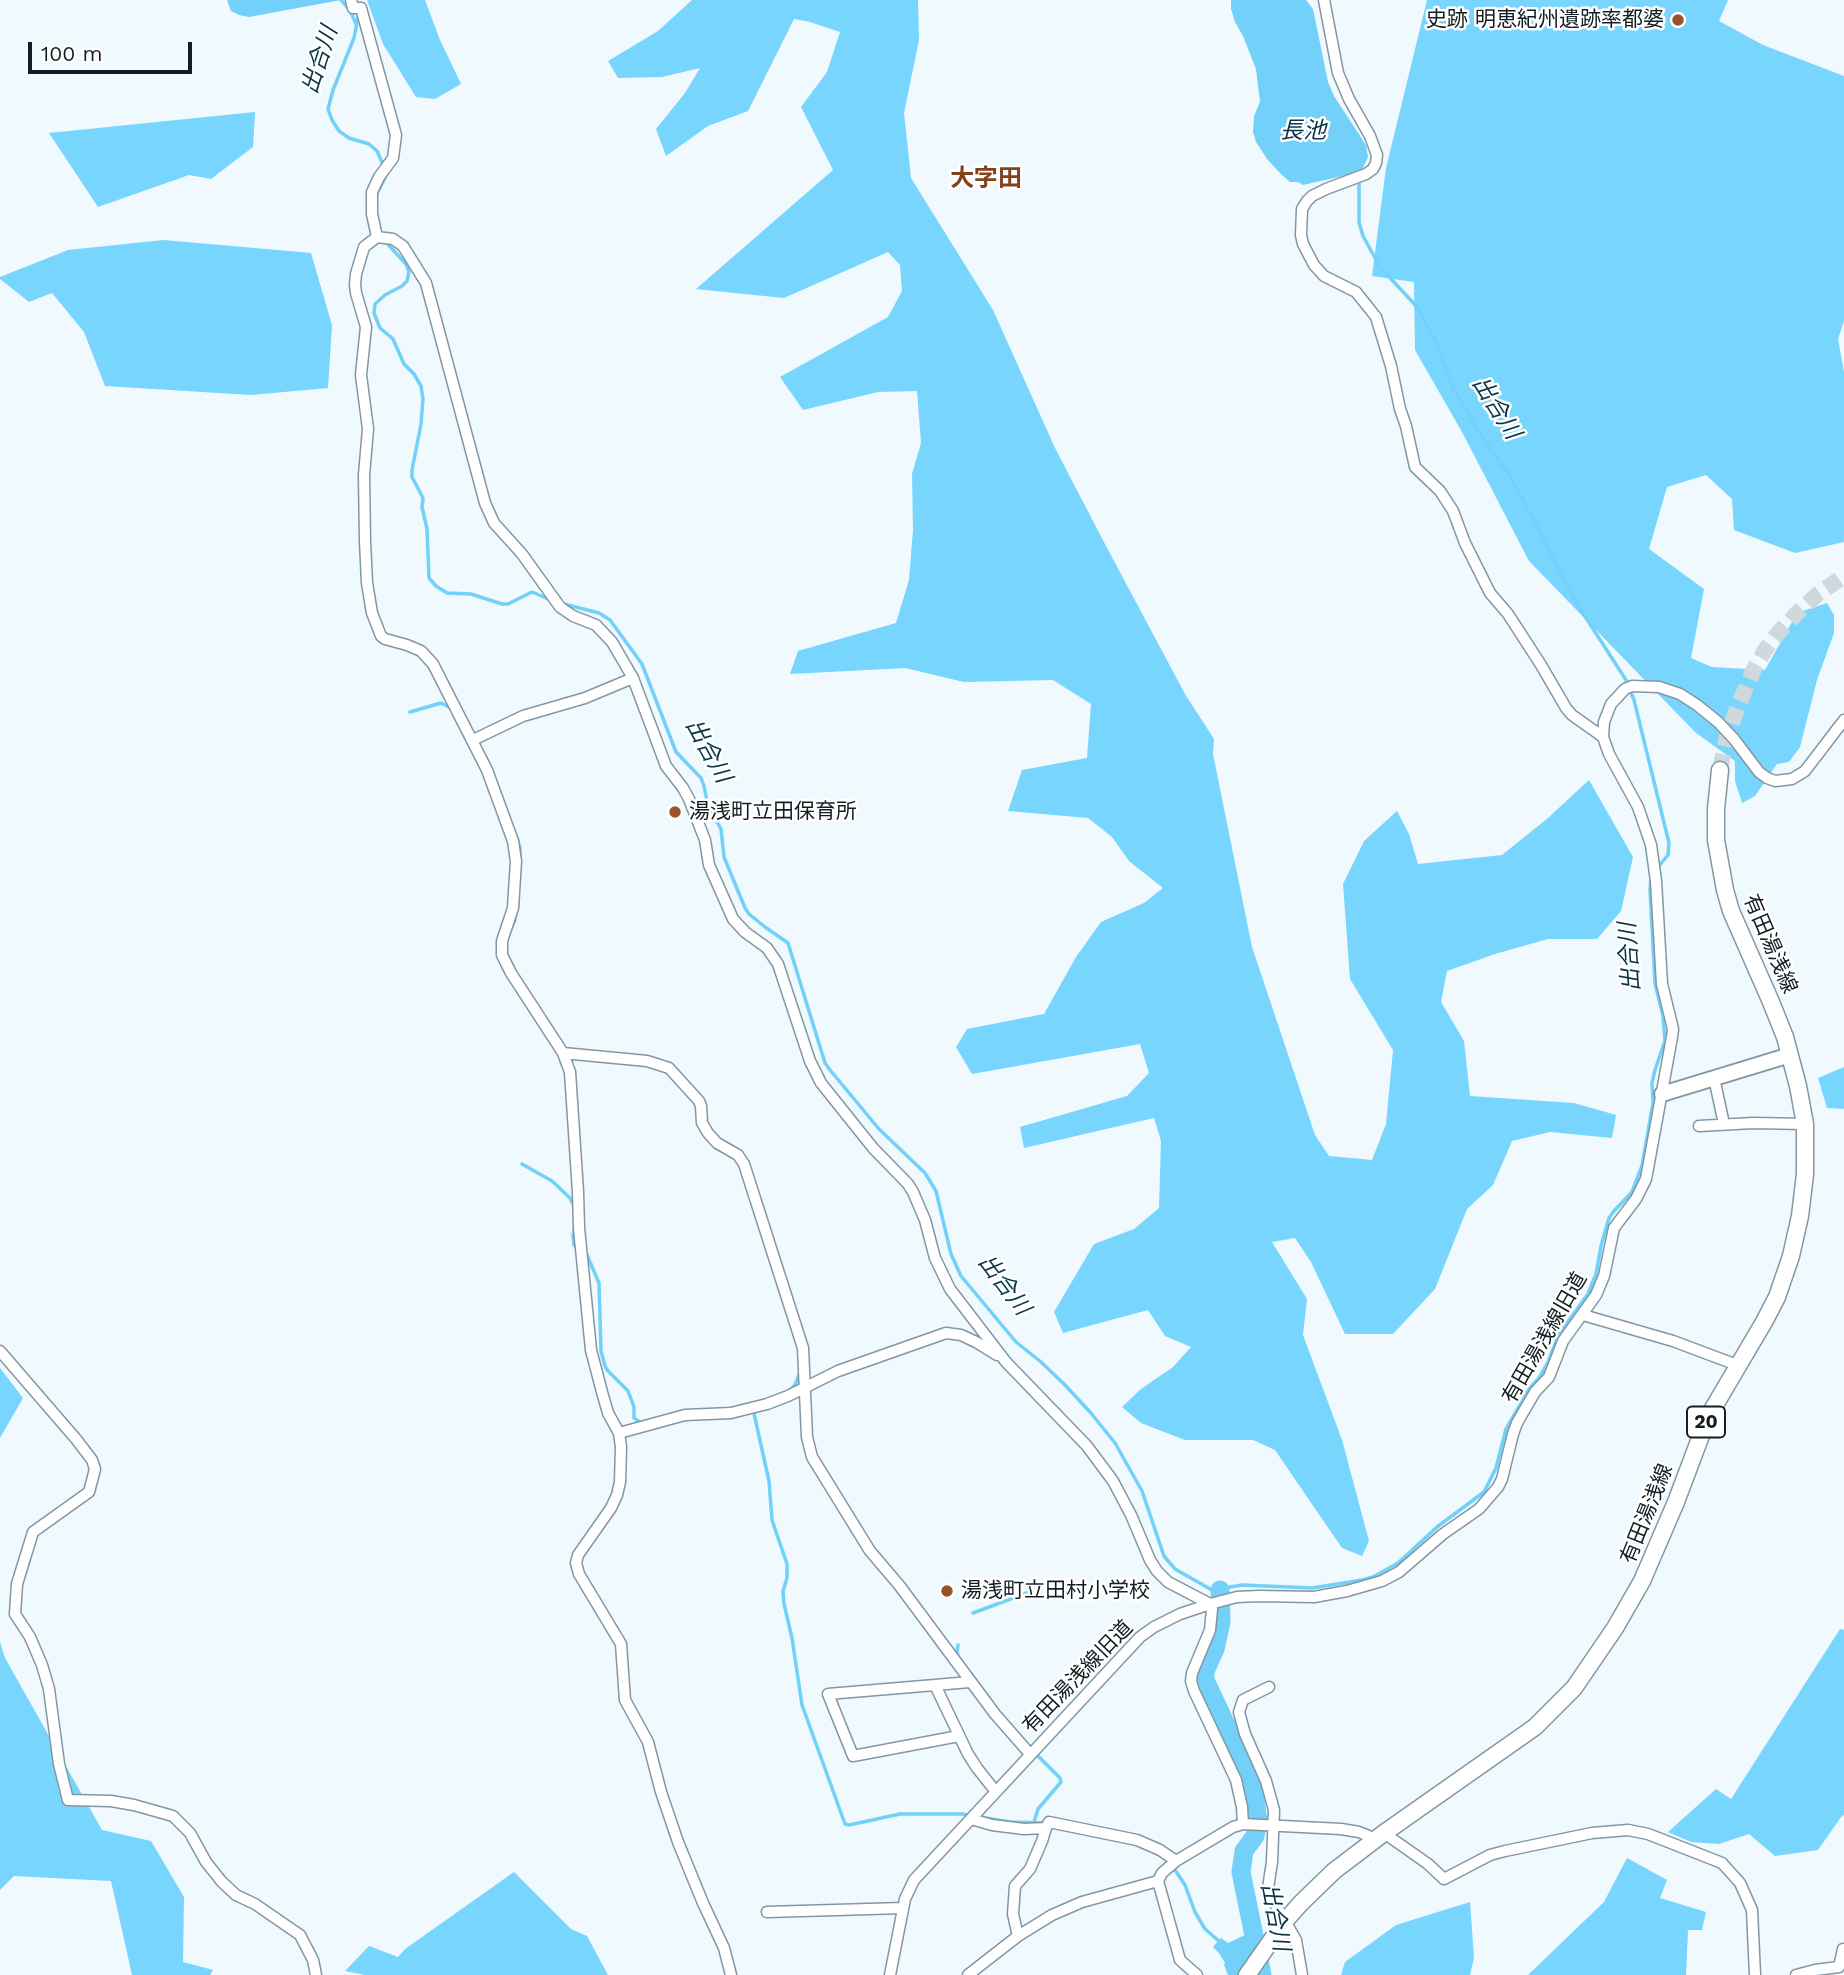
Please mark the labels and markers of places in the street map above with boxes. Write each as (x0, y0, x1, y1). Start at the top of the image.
place label: 史跡 明恵紀州遺跡率都婆 (1426, 7, 1664, 33)
marker: 史跡 明恵紀州遺跡率都婆 (1670, 12, 1686, 28)
place label: 湯浅町立田保育所 (689, 799, 857, 825)
marker: 湯浅町立田保育所 (667, 804, 683, 820)
place label: 湯浅町立田村小学校 (961, 1578, 1150, 1604)
marker: 湯浅町立田村小学校 (939, 1583, 955, 1599)

